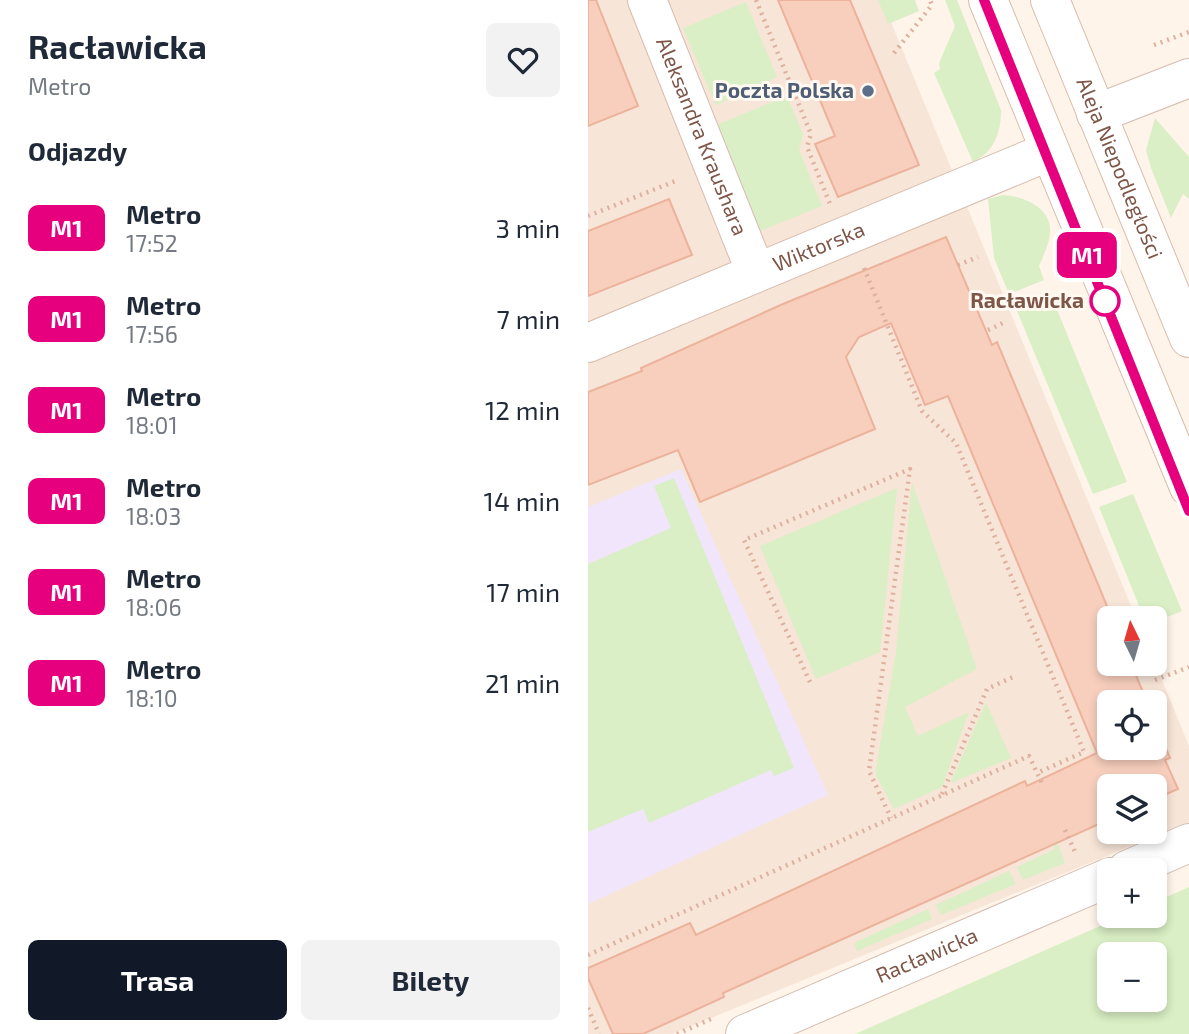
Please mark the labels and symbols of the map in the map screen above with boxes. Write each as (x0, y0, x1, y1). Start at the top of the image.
street label: Aleksandra Kraushara (652, 33, 754, 239)
street label: Aleja Niepodległości (1072, 73, 1169, 262)
place label: Poczta Polska (715, 77, 854, 102)
marker: Poczta Polska (860, 83, 876, 99)
street label: Wiktorska (769, 215, 868, 276)
line badge: M1 (1056, 232, 1118, 278)
marker: Racławicka (1090, 286, 1120, 316)
place label: Racławicka (970, 287, 1084, 312)
north arrow (1097, 606, 1167, 676)
street label: Racławicka (872, 922, 981, 987)

